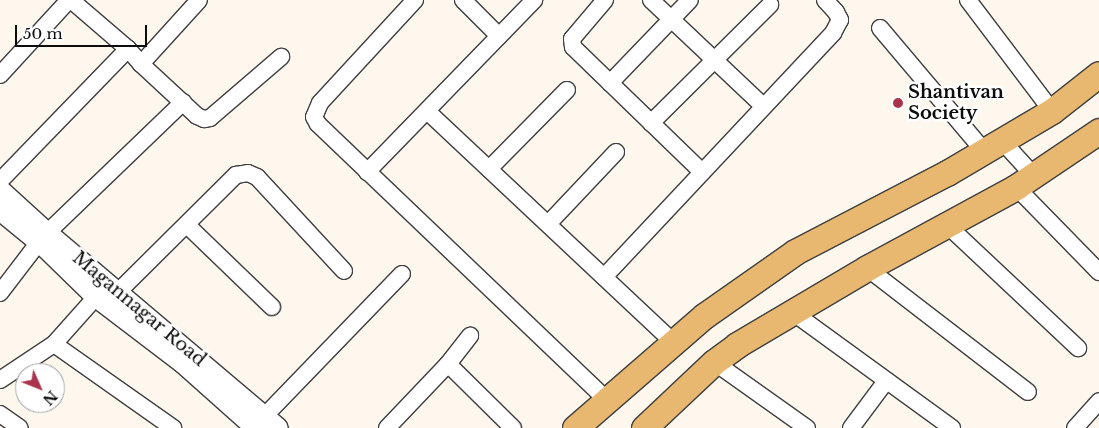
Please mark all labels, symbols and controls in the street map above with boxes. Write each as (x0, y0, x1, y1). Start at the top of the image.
scale bar (18, 15, 150, 47)
text: 50 m (23, 24, 63, 43)
place label: Shantivan Society (908, 82, 1004, 125)
marker: Shantivan Society (892, 97, 904, 109)
street label: Magannagar Road (68, 247, 210, 371)
north arrow (15, 363, 65, 413)
text: N (39, 387, 61, 409)

